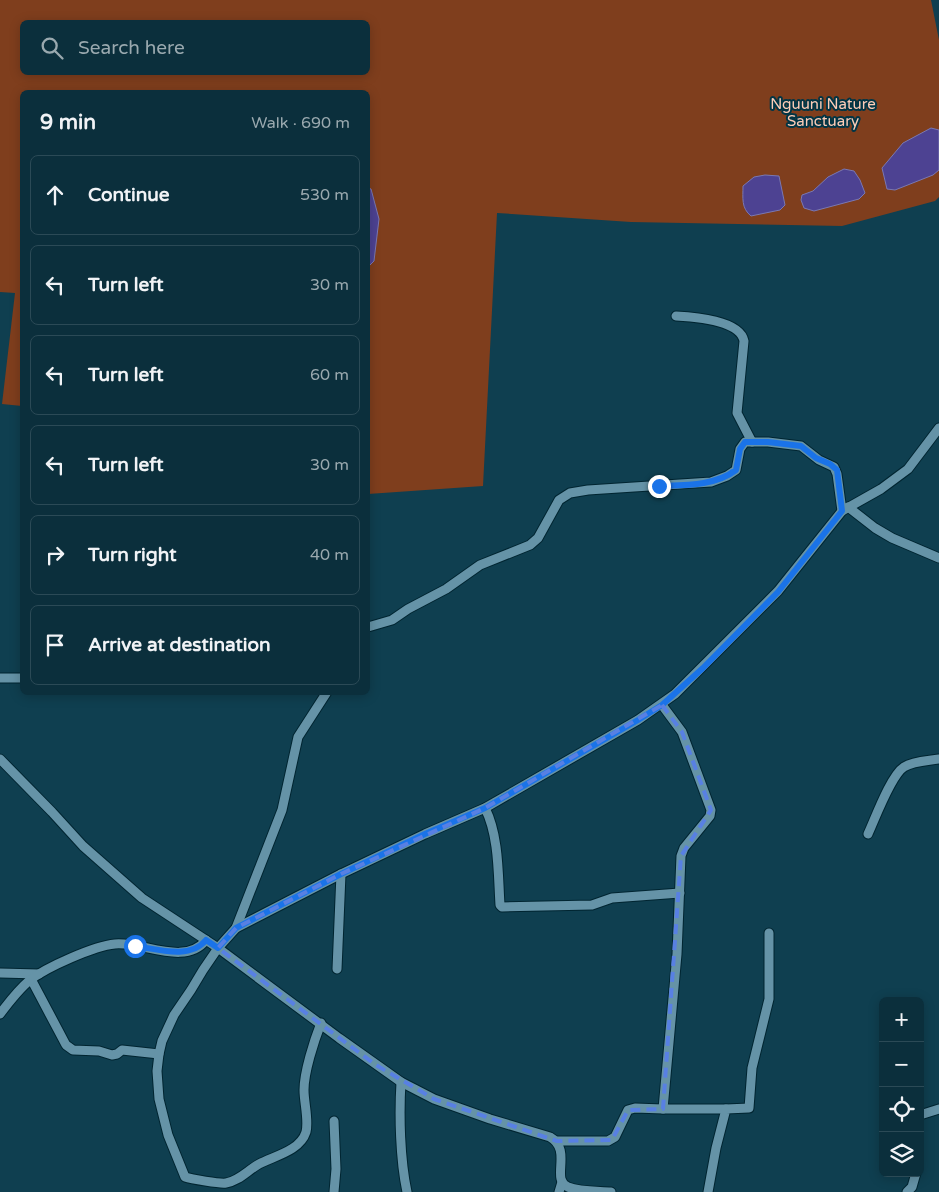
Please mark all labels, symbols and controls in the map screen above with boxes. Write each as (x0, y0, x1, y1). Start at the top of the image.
search box (20, 20, 370, 75)
icon: search (38, 34, 66, 62)
text: Search here (78, 37, 185, 59)
park label: Nguuni Nature Sanctuary (770, 95, 876, 130)
text: 9 min (40, 110, 96, 135)
text: Walk · 690 m (251, 113, 350, 133)
icon: ahead (41, 181, 69, 209)
text: Continue (88, 184, 170, 206)
text: 530 m (300, 185, 349, 205)
icon: left (41, 271, 69, 299)
text: Turn left (88, 274, 164, 296)
text: 30 m (310, 275, 349, 295)
icon: left (41, 361, 69, 389)
text: Turn left (88, 364, 164, 386)
text: 60 m (310, 365, 349, 385)
icon: left (41, 451, 69, 479)
text: Turn left (88, 454, 164, 476)
text: 30 m (310, 455, 349, 475)
route end (648, 475, 671, 498)
icon: right (41, 541, 69, 569)
text: Turn right (88, 544, 176, 566)
text: 40 m (310, 545, 349, 565)
icon: arrive (41, 631, 69, 659)
text: Arrive at destination (88, 634, 271, 656)
route start (124, 935, 147, 958)
map controls (879, 997, 924, 1177)
button: + (879, 997, 924, 1042)
button: − (879, 1042, 924, 1087)
button: locate (879, 1087, 924, 1132)
button: layers (879, 1132, 924, 1177)

